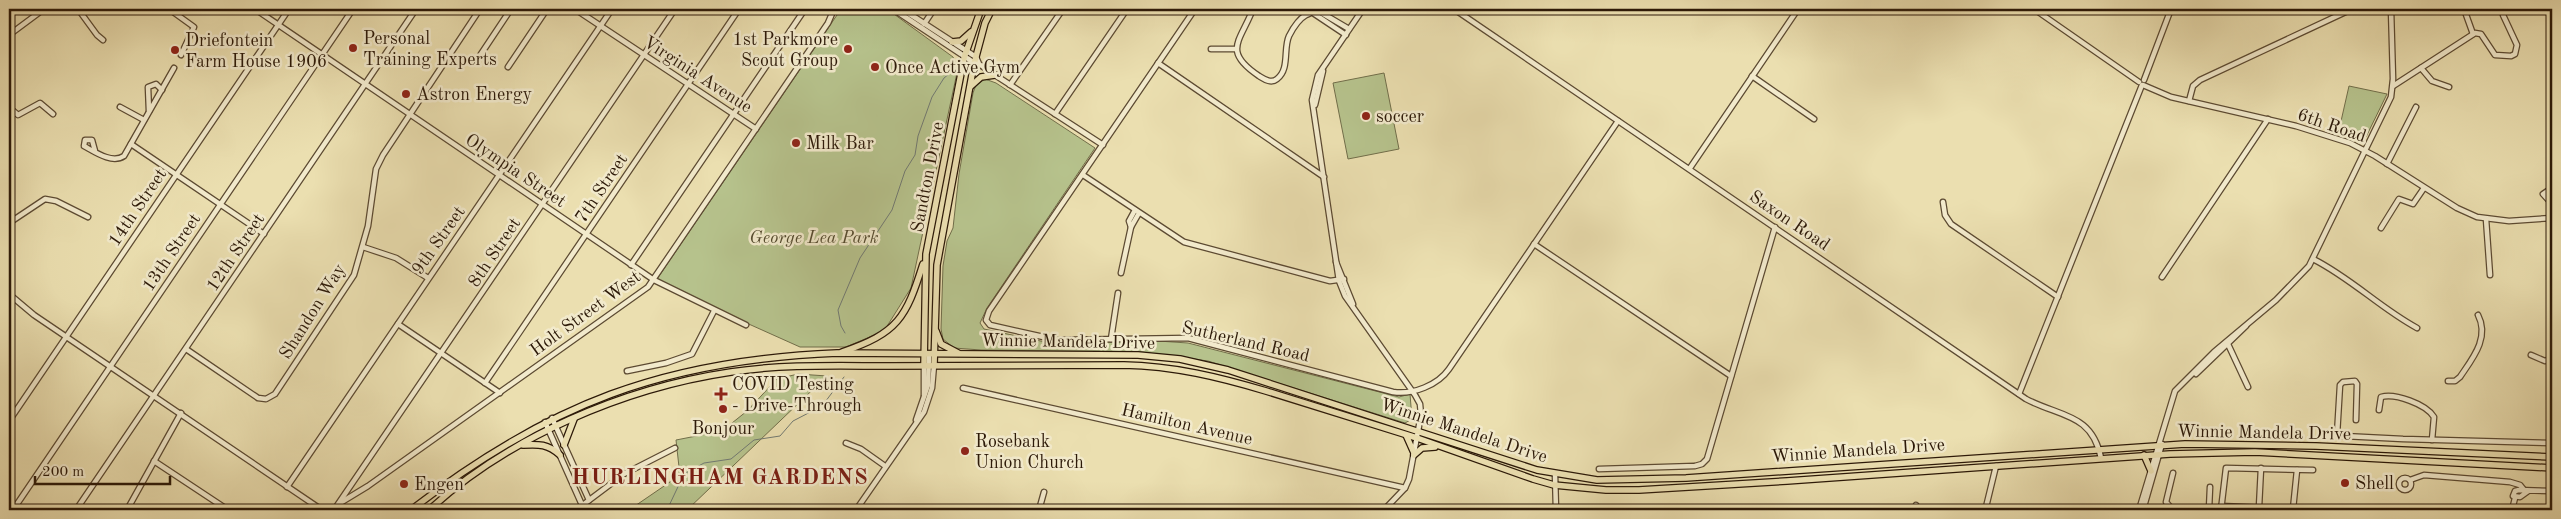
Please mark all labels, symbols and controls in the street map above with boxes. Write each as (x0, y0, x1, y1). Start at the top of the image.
place label: Personal Training Experts (363, 30, 497, 69)
place label: 1st Parkmore Scout Group (732, 31, 838, 70)
place label: Driefontein Farm House 1906 (185, 32, 327, 71)
street label: Virginia Avenue (640, 33, 755, 117)
marker: Personal Training Experts (347, 42, 359, 54)
marker: 1st Parkmore Scout Group (842, 43, 854, 55)
marker: Driefontein Farm House 1906 (169, 44, 181, 56)
place label: Once Active Gym (885, 59, 1020, 77)
marker: Once Active Gym (869, 61, 881, 73)
place label: Astron Energy (416, 86, 532, 104)
marker: Astron Energy (400, 88, 412, 100)
street label: 6th Road (2295, 106, 2368, 146)
place label: soccer (1376, 108, 1425, 126)
marker: soccer (1360, 110, 1372, 122)
street label: Sandton Drive (908, 120, 948, 234)
street label: Olympia Street (462, 131, 569, 211)
place label: Milk Bar (806, 135, 875, 153)
marker: Milk Bar (790, 137, 802, 149)
street label: 7th Street (572, 151, 631, 226)
street label: 14th Street (105, 165, 170, 250)
street label: Saxon Road (1746, 187, 1833, 254)
street label: 9th Street (409, 203, 469, 278)
street label: 13th Street (139, 210, 204, 295)
street label: 12th Street (203, 210, 268, 295)
street label: 8th Street (465, 215, 524, 290)
park label: George Lea Park (749, 229, 879, 247)
street label: Shandon Way (276, 260, 349, 362)
street label: Holt Street West (527, 268, 644, 360)
street label: Sutherland Road (1180, 319, 1311, 365)
street label: Winnie Mandela Drive (981, 331, 1155, 353)
place label: COVID Testing - Drive-Through (732, 376, 862, 415)
marker: COVID Testing - Drive-Through (714, 387, 728, 401)
street label: Winnie Mandela Drive (1378, 395, 1549, 466)
street label: Hamilton Avenue (1119, 401, 1254, 449)
marker: Bonjour (717, 403, 729, 415)
place label: Bonjour (692, 420, 755, 438)
street label: Winnie Mandela Drive (2177, 422, 2351, 444)
place label: Rosebank Union Church (975, 433, 1084, 472)
street label: Winnie Mandela Drive (1770, 436, 1946, 466)
marker: Rosebank Union Church (959, 445, 971, 457)
scale bar (35, 454, 170, 486)
text: 200 m (42, 465, 84, 480)
district label: HURLINGHAM GARDENS (571, 467, 869, 489)
place label: Shell (2355, 475, 2394, 493)
place label: Engen (414, 476, 464, 494)
marker: Shell (2339, 477, 2351, 489)
marker: Engen (398, 478, 410, 490)

